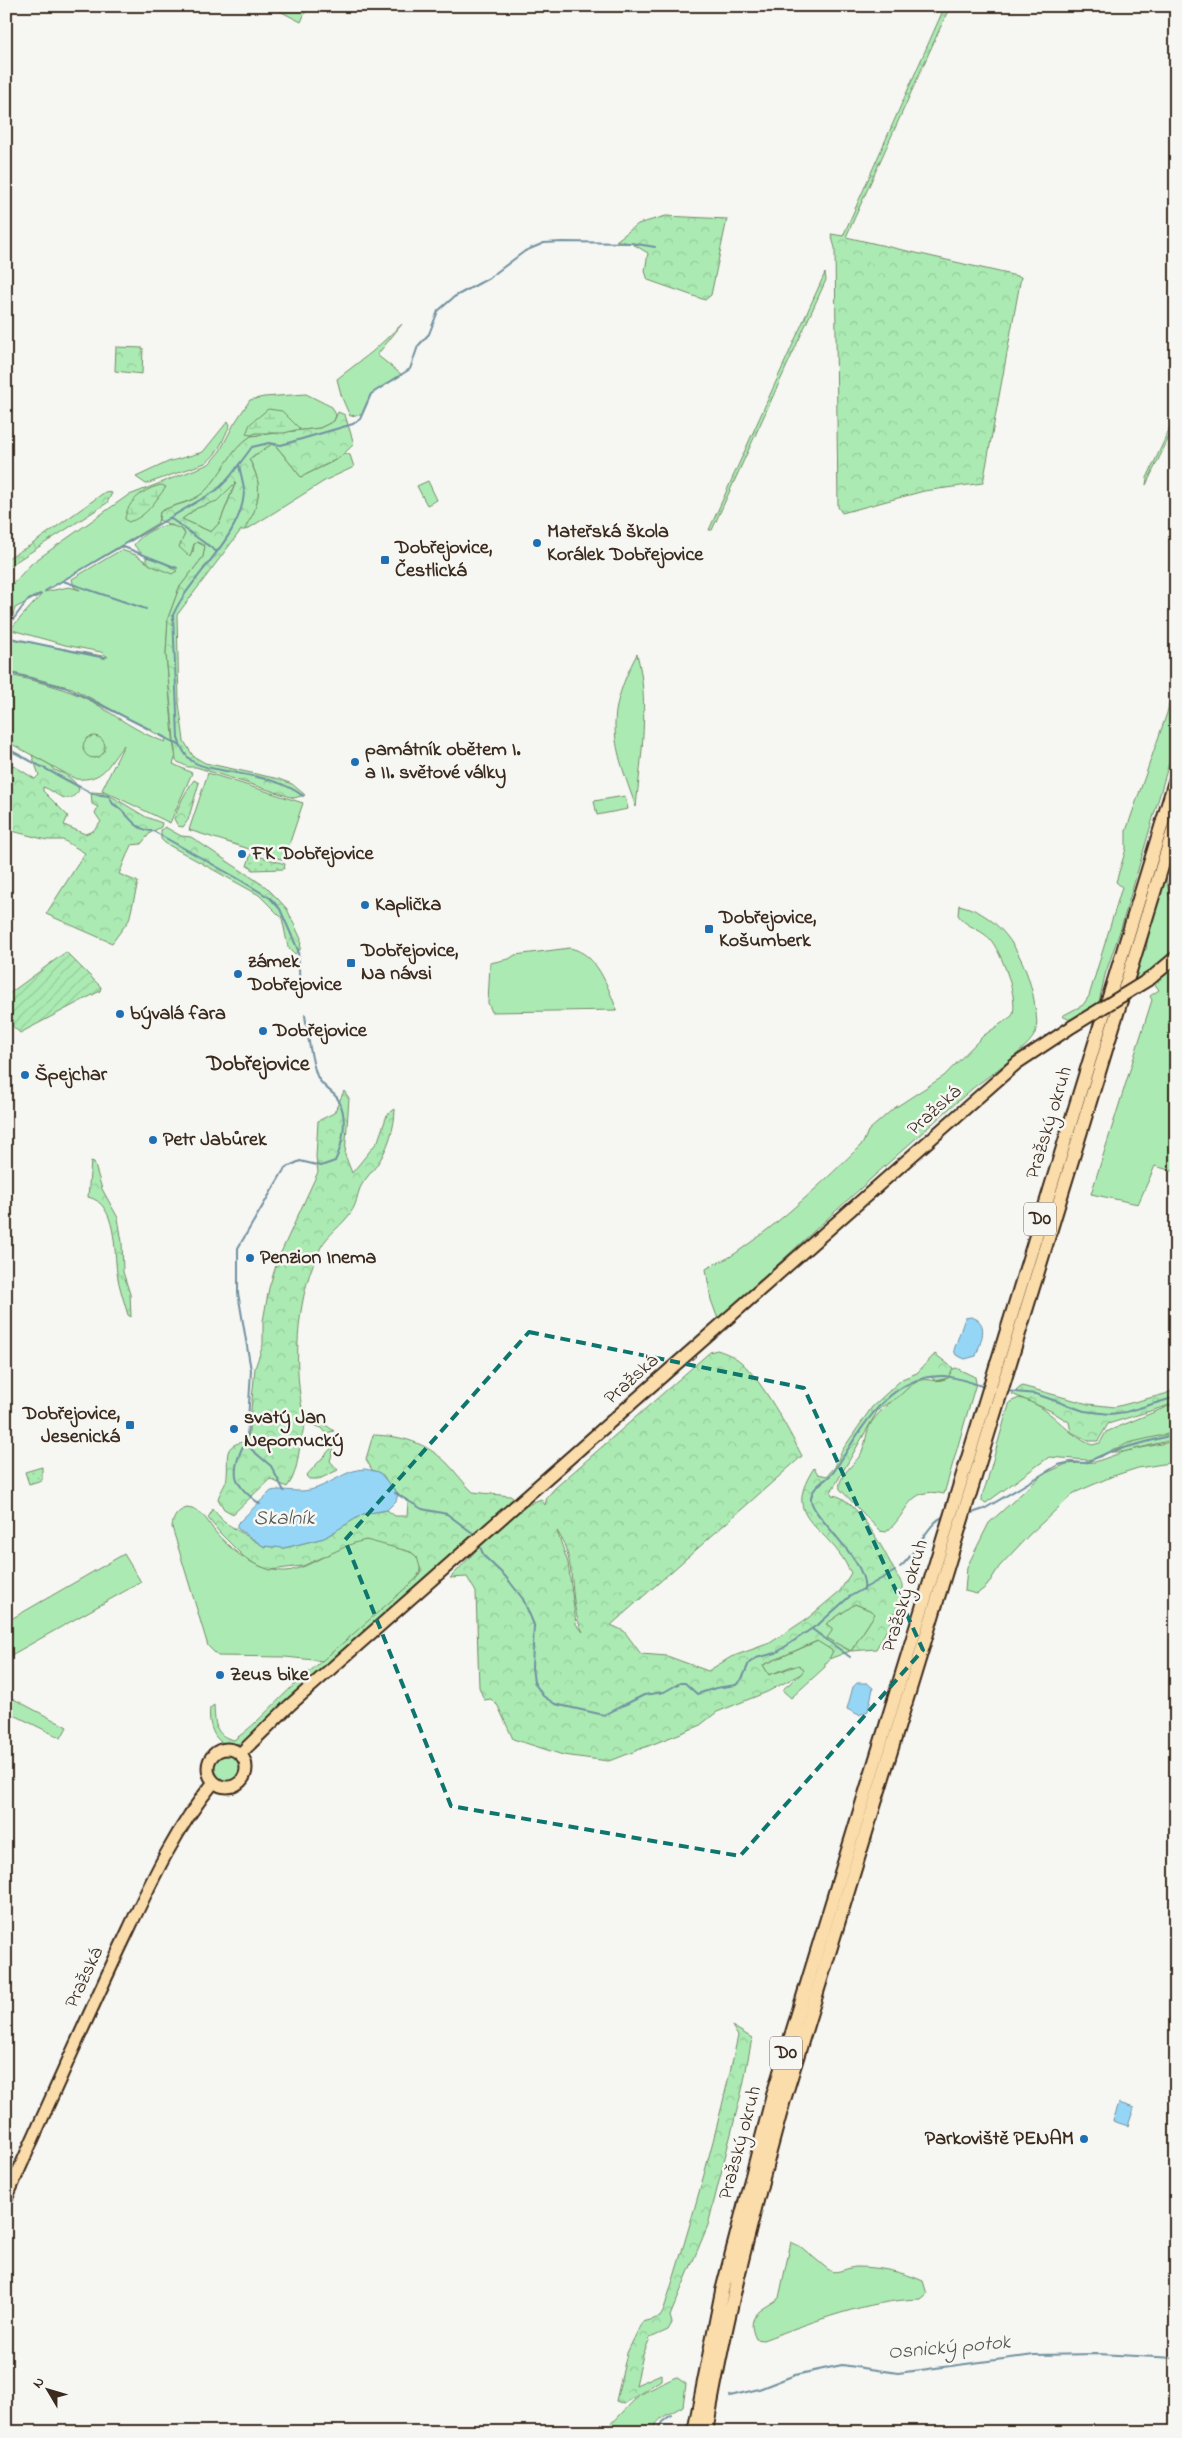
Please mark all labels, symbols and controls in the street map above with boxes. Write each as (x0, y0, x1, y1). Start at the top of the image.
place label: Mateřská škola Korálek Dobřejovice (547, 518, 704, 570)
place label: Dobřejovice, Čestlická (394, 534, 493, 586)
marker: Mateřská škola Korálek Dobřejovice (531, 537, 543, 549)
marker: Dobřejovice, Čestlická (379, 554, 391, 566)
place label: památník obětem I. a II. světové války (365, 736, 521, 789)
marker: památník obětem I. a II. světové války (349, 756, 361, 768)
place label: FK Dobřejovice (251, 840, 374, 869)
marker: FK Dobřejovice (236, 848, 248, 860)
place label: Kaplička (375, 891, 441, 920)
marker: Kaplička (359, 899, 371, 911)
place label: Dobřejovice, Košumberk (718, 904, 817, 956)
marker: Dobřejovice, Košumberk (703, 923, 715, 935)
place label: Dobřejovice, Na návsi (360, 937, 459, 989)
place label: zámek Dobřejovice (247, 948, 343, 1000)
marker: Dobřejovice, Na návsi (345, 957, 357, 969)
marker: zámek Dobřejovice (232, 968, 244, 980)
place label: bývalá fara (130, 1000, 226, 1030)
marker: bývalá fara (114, 1008, 126, 1020)
place label: Dobřejovice (272, 1017, 368, 1046)
marker: Dobřejovice (257, 1025, 269, 1037)
district label: Dobřejovice (205, 1049, 311, 1081)
place label: Špejchar (35, 1061, 108, 1090)
street label: Pražský okruh (1019, 1063, 1081, 1183)
marker: Špejchar (19, 1069, 31, 1081)
street label: Pražská (901, 1079, 969, 1143)
place label: Petr Jabůrek (163, 1126, 268, 1155)
marker: Petr Jabůrek (147, 1134, 159, 1146)
road number: D0 (1024, 1202, 1056, 1236)
place label: Penzion Inema (260, 1244, 376, 1273)
marker: Penzion Inema (244, 1252, 256, 1264)
street label: Pražská (598, 1348, 666, 1412)
place label: Dobřejovice, Jesenická (22, 1400, 121, 1452)
place label: svatý Jan Nepomucký (244, 1404, 343, 1457)
marker: Dobřejovice, Jesenická (124, 1419, 136, 1431)
marker: svatý Jan Nepomucký (228, 1423, 240, 1435)
water label: Skalník (254, 1504, 315, 1534)
street label: Pražský okruh (875, 1536, 937, 1656)
place label: Zeus bike (230, 1661, 310, 1690)
marker: Zeus bike (214, 1669, 226, 1681)
street label: Pražská (58, 1942, 112, 2014)
road number: D0 (770, 2036, 802, 2070)
street label: Pražský okruh (712, 2083, 770, 2203)
place label: Parkoviště PENAM (925, 2125, 1074, 2154)
marker: Parkoviště PENAM (1078, 2133, 1090, 2145)
water label: Osnický potok (886, 2328, 1012, 2368)
north arrow (22, 2366, 72, 2416)
text: N (28, 2373, 50, 2393)

